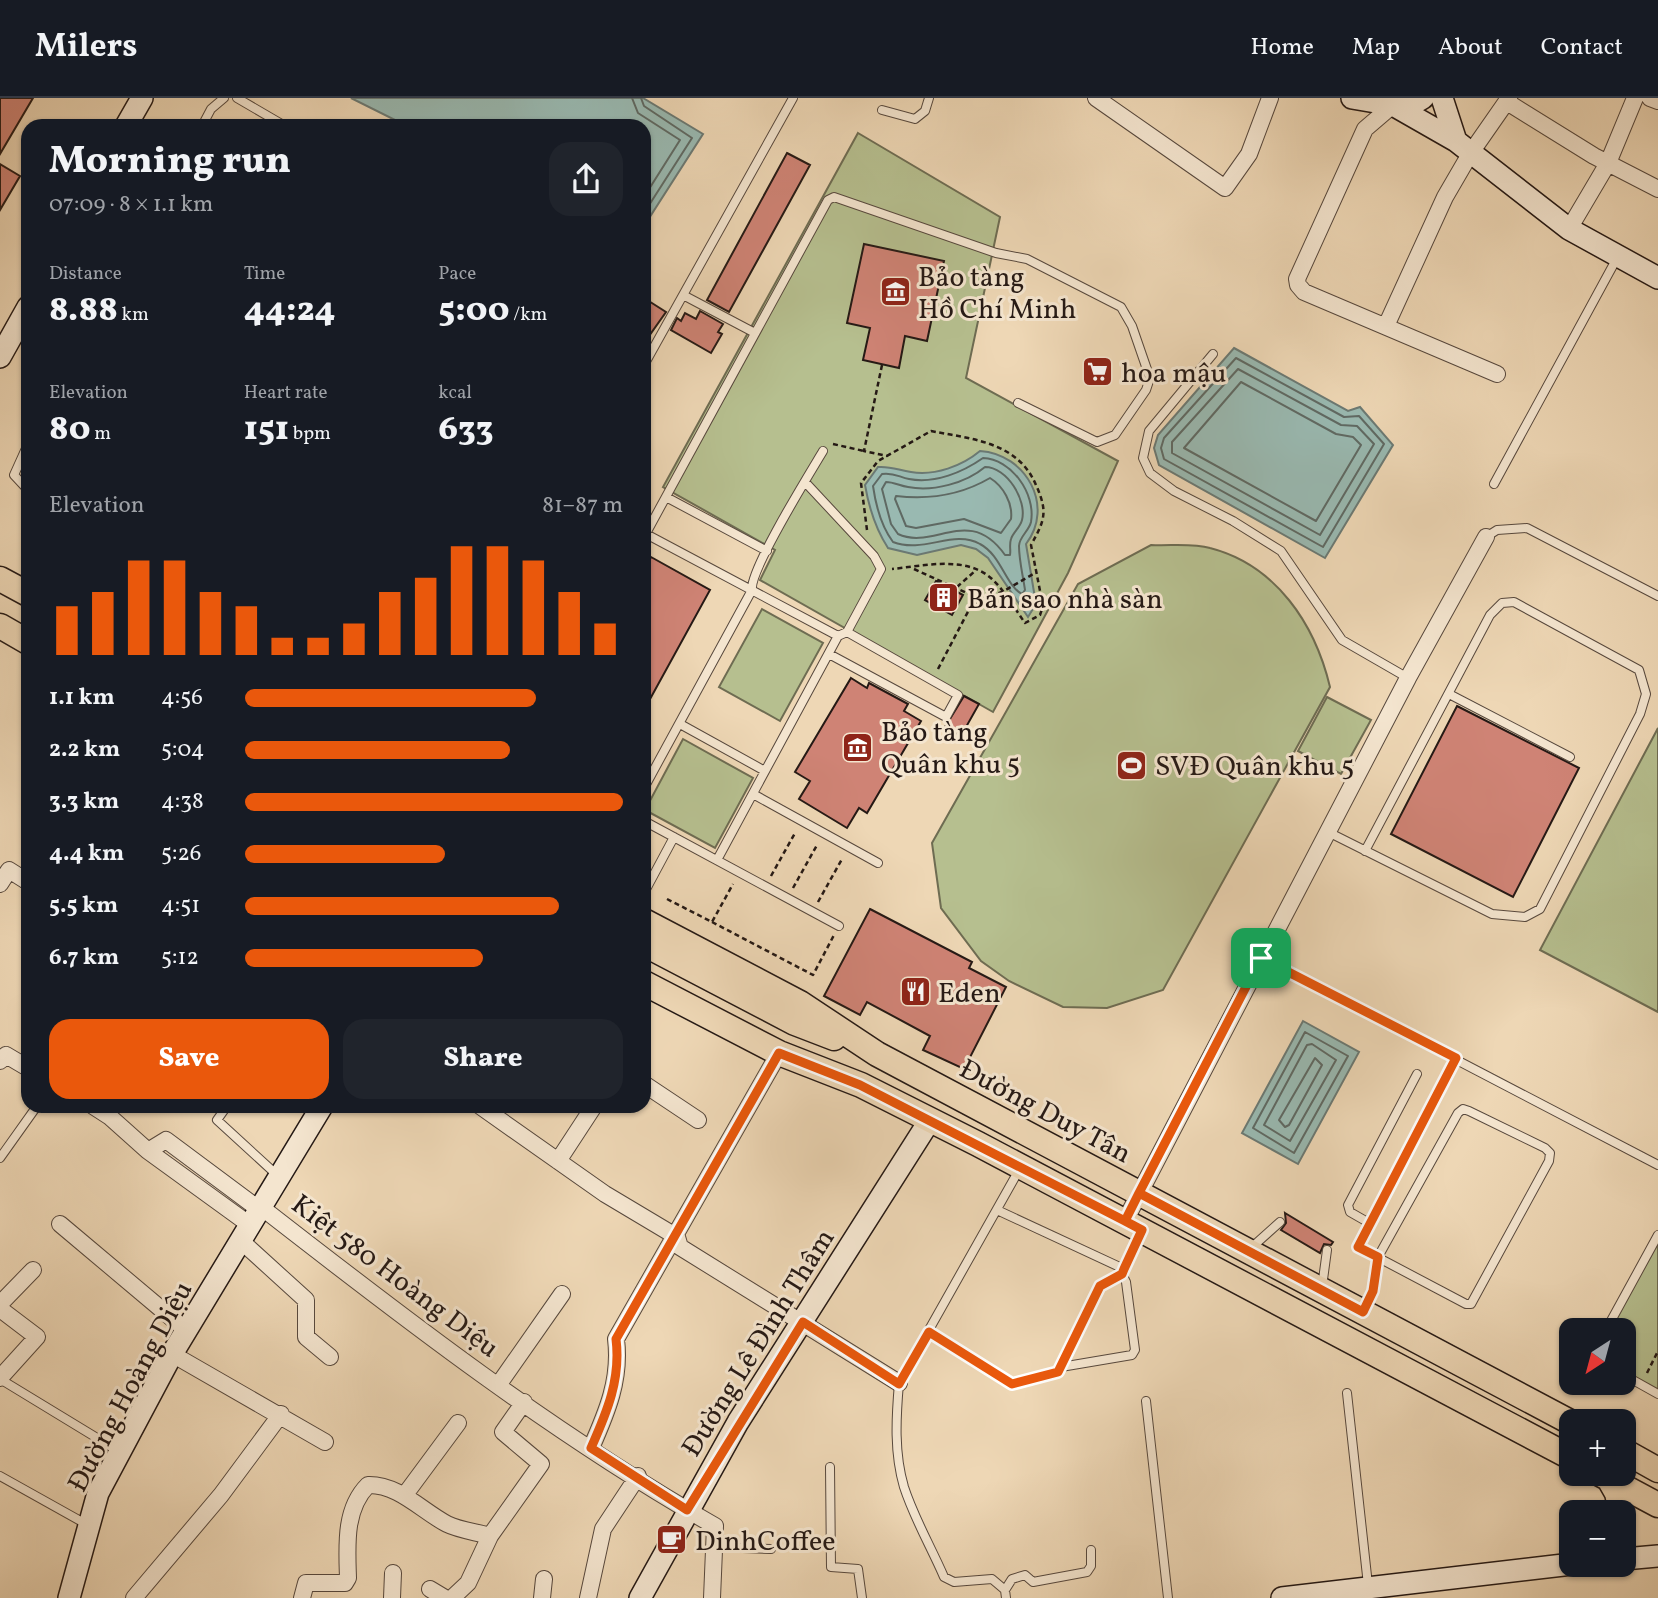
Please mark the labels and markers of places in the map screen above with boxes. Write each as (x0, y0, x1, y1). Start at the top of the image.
place label: Bảo tàng Hồ Chí Minh (918, 259, 1076, 330)
museum icon: Bảo tàng Hồ Chí Minh (878, 275, 912, 309)
supermarket icon: hoa mậu (1081, 355, 1115, 389)
place label: hoa mậu (1121, 355, 1227, 394)
building icon: Bản sao nhà sàn (927, 581, 961, 615)
place label: Bản sao nhà sàn (967, 581, 1163, 620)
place label: Bảo tàng Quân khu 5 (881, 714, 1020, 785)
museum icon: Bảo tàng Quân khu 5 (841, 730, 875, 764)
sports icon: SVĐ Quân khu 5 (1115, 748, 1149, 782)
place label: SVĐ Quân khu 5 (1155, 748, 1354, 787)
pin (1231, 928, 1291, 988)
restaurant icon: Eden (898, 975, 932, 1009)
place label: Eden (938, 975, 1001, 1014)
cafe icon: DinhCoffee (655, 1523, 689, 1557)
place label: DinhCoffee (695, 1523, 836, 1562)

